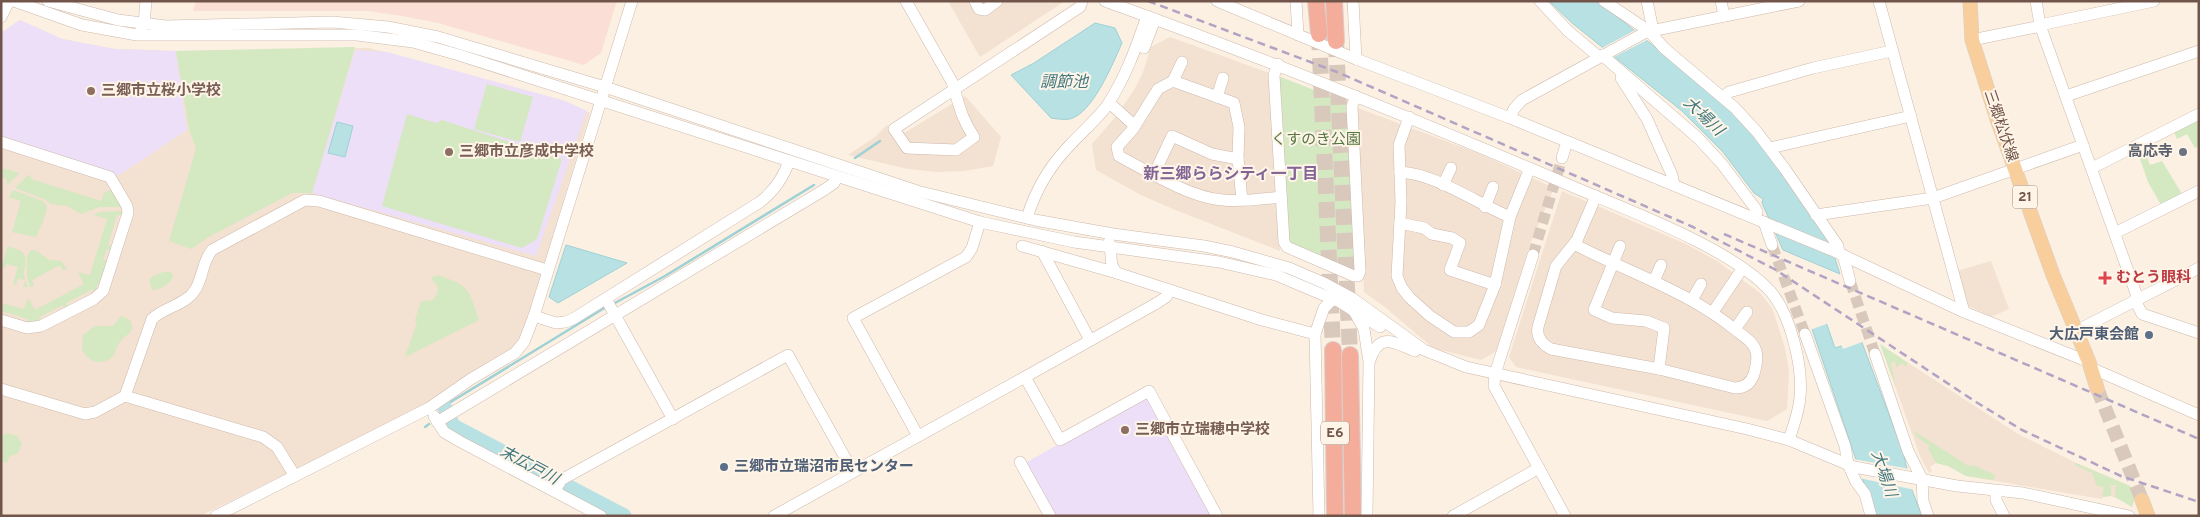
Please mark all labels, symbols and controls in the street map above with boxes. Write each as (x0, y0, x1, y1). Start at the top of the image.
water label: 調節池 (1040, 73, 1090, 93)
place label: 三郷市立桜小学校 (101, 82, 221, 101)
marker: 三郷市立桜小学校 (85, 85, 97, 97)
street label: 三郷松伏線 (1979, 87, 2021, 165)
water label: 大場川 (1679, 93, 1729, 142)
park label: くすのき公園 (1271, 131, 1361, 150)
place label: 三郷市立彦成中学校 (459, 142, 594, 162)
place label: 高応寺 (2128, 143, 2173, 162)
marker: 三郷市立彦成中学校 (443, 146, 455, 158)
marker: 高応寺 (2177, 146, 2189, 158)
district label: 新三郷ららシティ一丁目 (1143, 165, 1319, 185)
road number: 21 (2012, 186, 2038, 208)
place label: むとう眼科 (2116, 269, 2191, 288)
marker: むとう眼科 (2098, 271, 2112, 285)
place label: 大広戸東会館 (2049, 326, 2139, 345)
marker: 大広戸東会館 (2143, 329, 2155, 341)
place label: 三郷市立瑞穂中学校 (1135, 421, 1270, 440)
road number: E6 (1321, 422, 1349, 444)
marker: 三郷市立瑞穂中学校 (1119, 424, 1131, 436)
water label: 末広戸川 (496, 442, 564, 491)
water label: 大場川 (1866, 448, 1901, 502)
place label: 三郷市立瑞沼市民センター (734, 458, 914, 477)
marker: 三郷市立瑞沼市民センター (718, 461, 730, 473)

